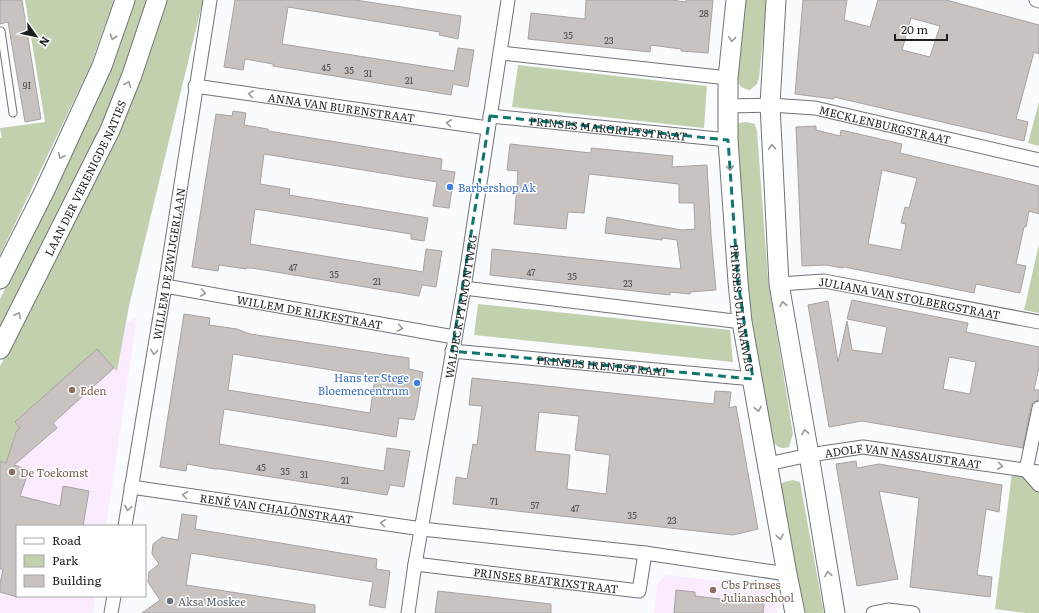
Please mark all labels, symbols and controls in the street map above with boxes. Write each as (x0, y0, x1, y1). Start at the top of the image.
house number: 28 (699, 6, 709, 20)
north arrow (16, 16, 56, 56)
scale bar (895, 16, 947, 42)
text: 20 m (901, 20, 928, 38)
house number: 35 (563, 28, 573, 42)
one-way arrow (109, 33, 117, 40)
house number: 23 (604, 33, 614, 47)
text: N (36, 34, 54, 50)
one-way arrow (728, 36, 737, 42)
house number: 45 (321, 60, 331, 74)
house number: 35 (344, 63, 354, 77)
house number: 31 (364, 66, 373, 80)
house number: 21 (405, 73, 413, 87)
house number: 9I (23, 78, 32, 92)
one-way arrow (124, 80, 132, 87)
street label: ANNA VAN BURENSTRAAT (267, 89, 416, 125)
one-way arrow (248, 90, 254, 99)
street label: LAAN DER VERENIGDE NATIES (40, 97, 129, 259)
street label: MECKLENBURGSTRAAT (818, 101, 953, 147)
street label: PRINSES MARGRIETSTRAAT (529, 112, 688, 144)
one-way arrow (446, 119, 452, 128)
one-way arrow (768, 144, 776, 150)
one-way arrow (58, 152, 66, 159)
one-way arrow (725, 165, 734, 172)
place label: Barbershop Ak (458, 179, 536, 195)
marker: Barbershop Ak (445, 182, 455, 192)
street label: WILLEM DE ZWIJGERLAAN (148, 186, 188, 341)
street label: WALDECK PYRMONTWEG (440, 233, 480, 380)
street label: PRINSES JULIANAWEG (727, 244, 759, 373)
house number: 47 (288, 260, 298, 274)
house number: 47 (526, 265, 536, 279)
house number: 35 (329, 267, 339, 281)
house number: 35 (567, 269, 577, 283)
street label: JULIANA VAN STOLBERGSTRAAT (818, 273, 1002, 323)
house number: 21 (373, 274, 381, 288)
house number: 23 (623, 276, 633, 290)
one-way arrow (200, 288, 206, 297)
street label: WILLEM DE RIJKESTRAAT (235, 291, 384, 332)
one-way arrow (779, 301, 787, 307)
one-way arrow (13, 311, 20, 319)
one-way arrow (397, 323, 403, 332)
one-way arrow (150, 349, 159, 356)
street label: PRINSES IRENESTRAAT (536, 351, 669, 379)
place label: Hans ter Stege Bloemencentrum (318, 369, 409, 398)
marker: Hans ter Stege Bloemencentrum (412, 378, 422, 388)
place label: Eden (80, 382, 107, 398)
marker: Eden (67, 385, 77, 395)
one-way arrow (753, 406, 762, 412)
one-way arrow (802, 429, 810, 435)
street label: ADOLF VAN NASSAUSTRAAT (823, 439, 983, 472)
house number: 45 (256, 460, 266, 474)
one-way arrow (996, 461, 1003, 470)
place label: De Toekomst (20, 464, 89, 480)
house number: 35 (280, 464, 290, 478)
marker: De Toekomst (7, 467, 17, 477)
house number: 31 (300, 467, 309, 481)
house number: 21 (341, 473, 349, 487)
street label: RENÉ VAN CHALÔNSTRAAT (199, 489, 354, 527)
one-way arrow (182, 491, 188, 500)
house number: 71 (490, 494, 498, 508)
house number: 57 (530, 498, 540, 512)
house number: 47 (570, 501, 580, 515)
one-way arrow (124, 505, 133, 511)
house number: 35 (627, 508, 637, 522)
house number: 23 (667, 513, 677, 527)
one-way arrow (380, 519, 386, 528)
legend (16, 525, 146, 597)
text: Road (52, 531, 82, 549)
one-way arrow (776, 534, 784, 540)
text: Park (52, 551, 79, 569)
street label: PRINSES BEATRIXSTRAAT (473, 563, 619, 596)
text: Building (52, 571, 102, 589)
one-way arrow (825, 571, 833, 578)
place label: Cbs Prinses Julianaschool (721, 576, 794, 605)
marker: Cbs Prinses Julianaschool (708, 585, 718, 595)
place label: Aksa Moskee (178, 593, 246, 609)
marker: Aksa Moskee (165, 596, 175, 606)

